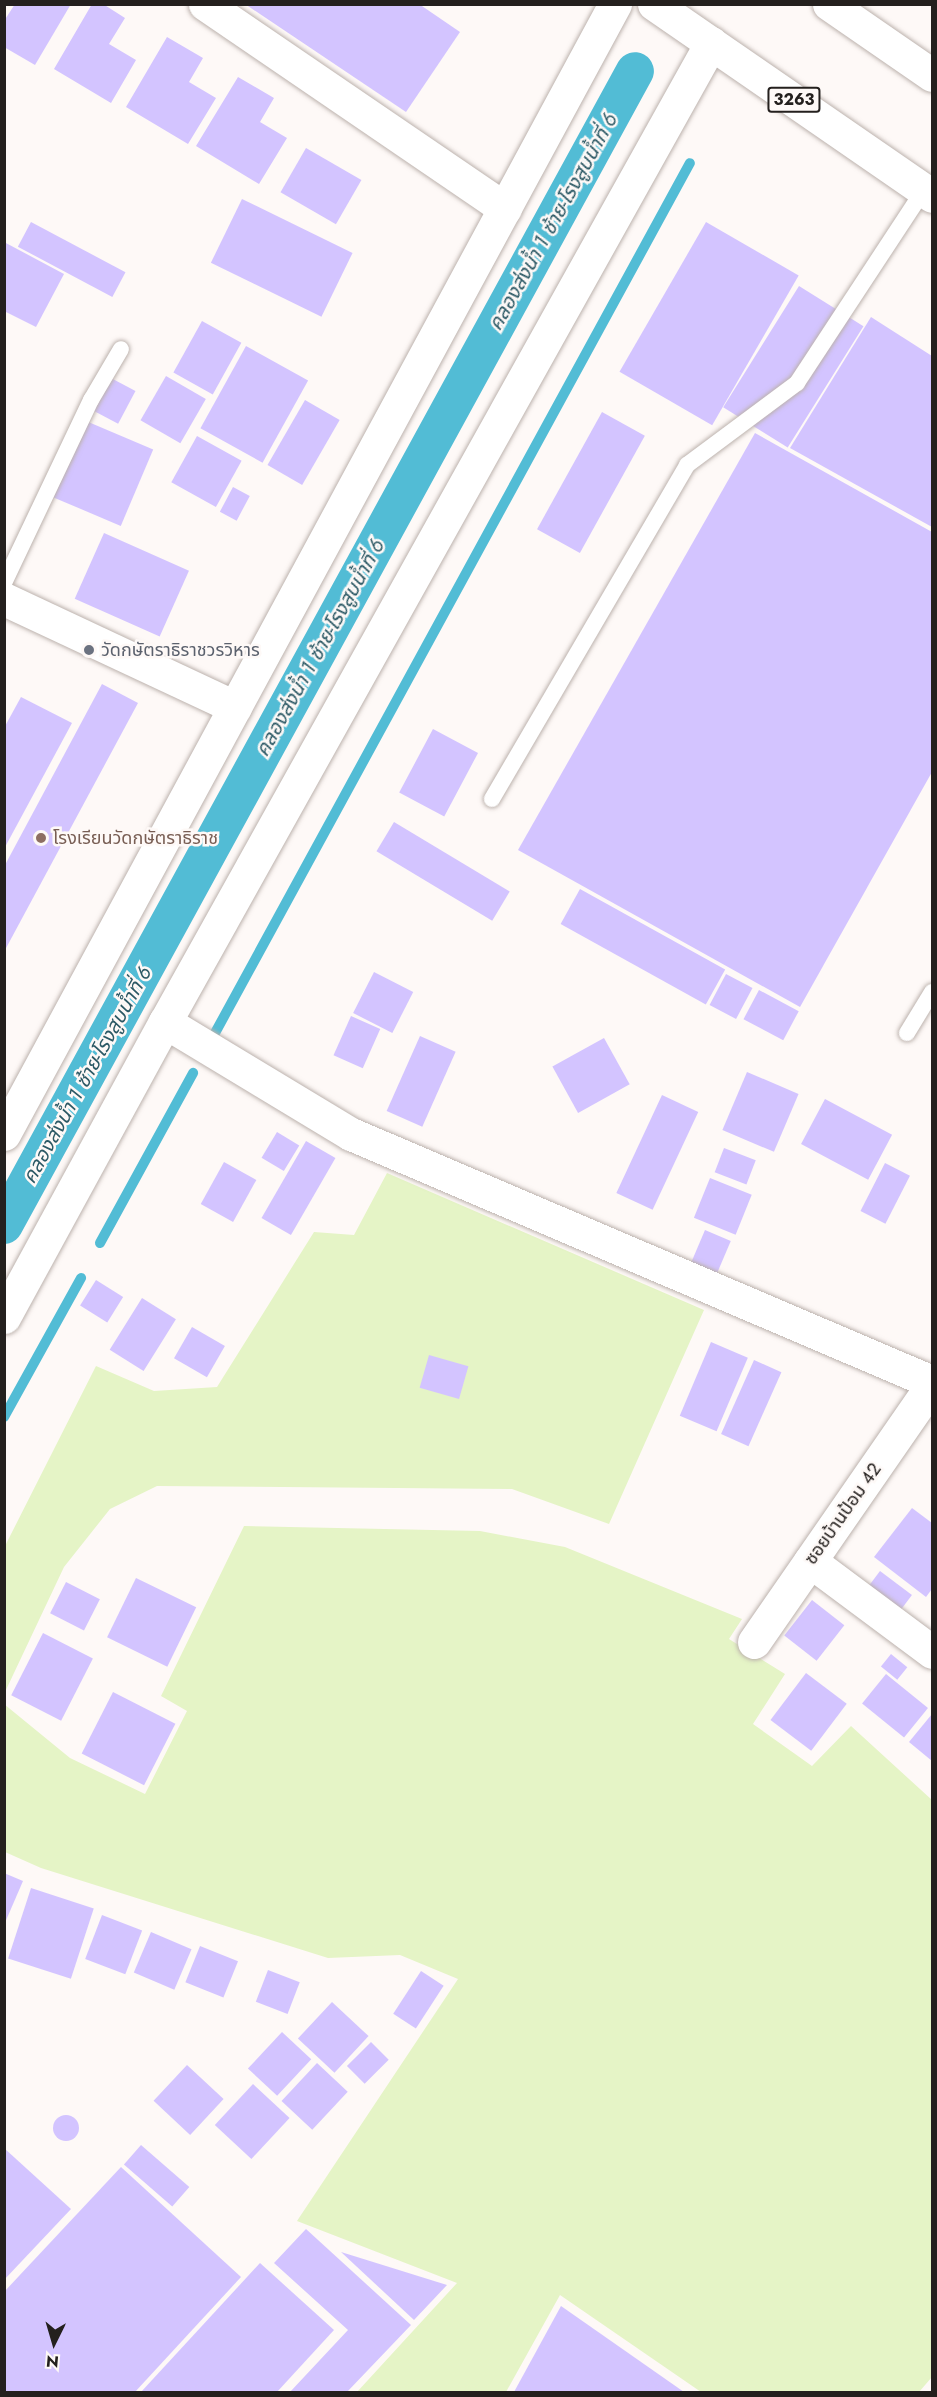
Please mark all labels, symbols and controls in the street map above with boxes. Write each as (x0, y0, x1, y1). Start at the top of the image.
road number: 3263 (767, 87, 821, 113)
water label: คลองส่งน้ำ 1 ซ้าย-โรงสูบน้ำที่ 6 (483, 109, 623, 335)
water label: คลองส่งน้ำ 1 ซ้าย-โรงสูบน้ำที่ 6 (250, 535, 390, 761)
place label: วัดกษัตราธิราชวรวิหาร (101, 639, 260, 661)
marker: วัดกษัตราธิราชวรวิหาร (82, 643, 96, 657)
place label: โรงเรียนวัดกษัตราธิราช (53, 827, 218, 849)
marker: โรงเรียนวัดกษัตราธิราช (34, 831, 48, 845)
water label: คลองส่งน้ำ 1 ซ้าย-โรงสูบน้ำที่ 6 (17, 962, 157, 1188)
street label: ซอยบ้านป้อม 42 (800, 1459, 886, 1569)
north arrow (24, 2313, 84, 2373)
text: N (45, 2349, 60, 2373)

